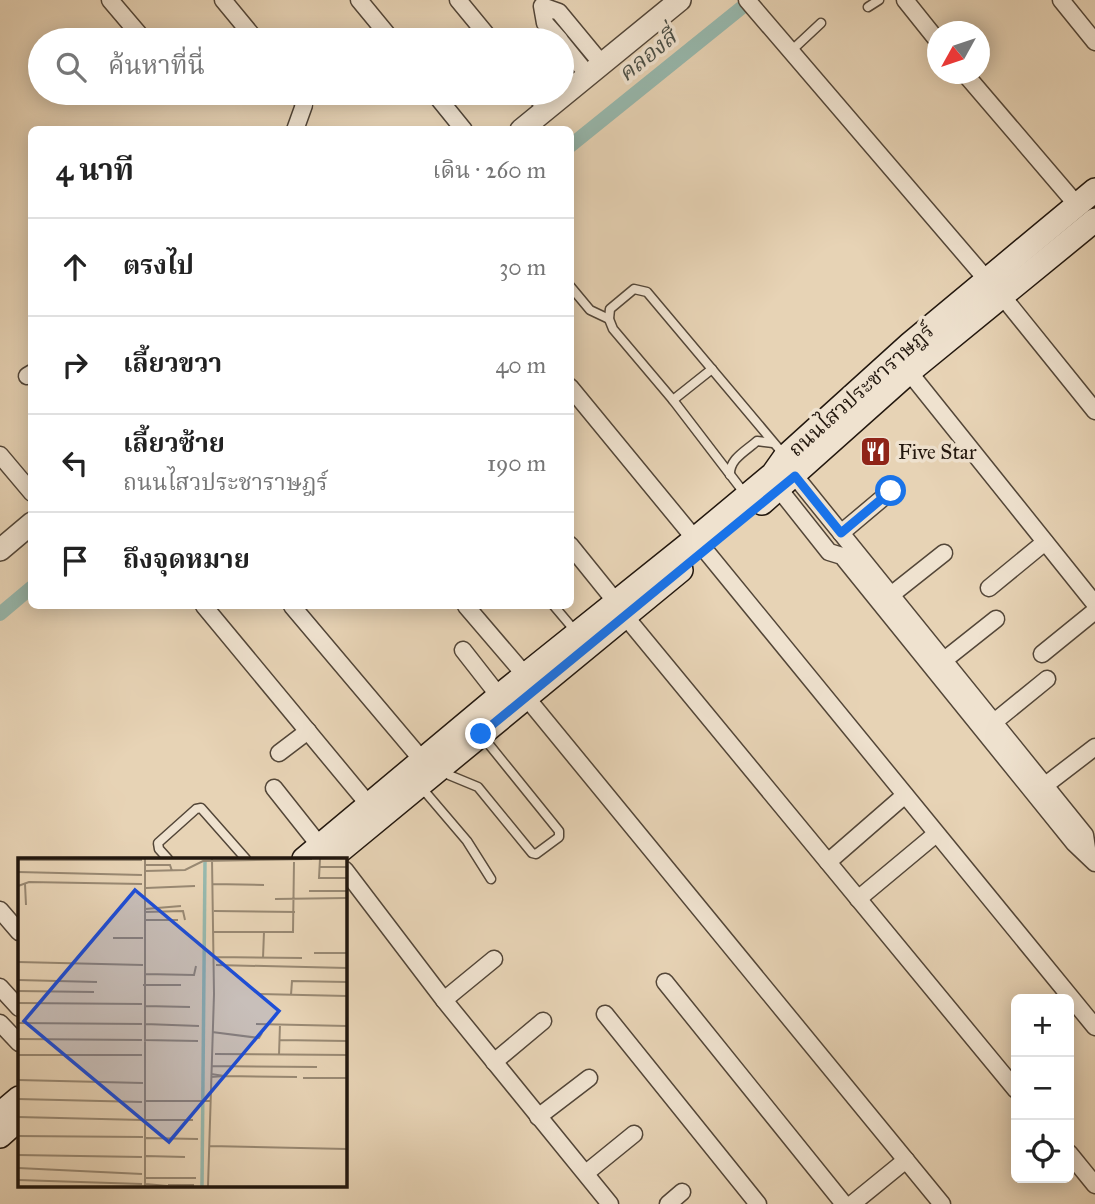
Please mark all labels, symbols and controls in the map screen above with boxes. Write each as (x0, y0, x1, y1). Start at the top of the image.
water label: คลองสี่ (610, 18, 685, 87)
north arrow (927, 21, 990, 84)
search box (28, 28, 574, 105)
icon: search (52, 48, 90, 86)
text: ค้นหาที่นี่ (108, 49, 205, 81)
text: 4 นาที (56, 152, 134, 188)
text: เดิน · 260 m (433, 156, 546, 184)
icon: ahead (56, 248, 94, 286)
text: ตรงไป (123, 249, 194, 281)
text: 30 m (499, 253, 546, 281)
street label: ถนนไสวประชาราษฎร์ (781, 316, 940, 462)
icon: right (56, 346, 94, 384)
text: เลี้ยวขวา (123, 347, 222, 379)
text: 40 m (496, 351, 546, 379)
text: เลี้ยวซ้าย (123, 427, 225, 459)
restaurant icon: Five Star (858, 435, 892, 469)
place label: Five Star (898, 439, 977, 465)
icon: left (56, 444, 94, 482)
text: 190 m (487, 449, 546, 477)
text: ถนนไสวประชาราษฎร์ (123, 468, 328, 496)
route start (875, 475, 906, 506)
icon: arrive (56, 542, 94, 580)
text: ถึงจุดหมาย (123, 543, 250, 575)
route end (465, 718, 496, 749)
inset map (18, 858, 346, 1186)
map controls (1011, 994, 1074, 1183)
button: + (1011, 994, 1074, 1057)
button: − (1011, 1057, 1074, 1120)
button: locate (1011, 1120, 1074, 1183)

